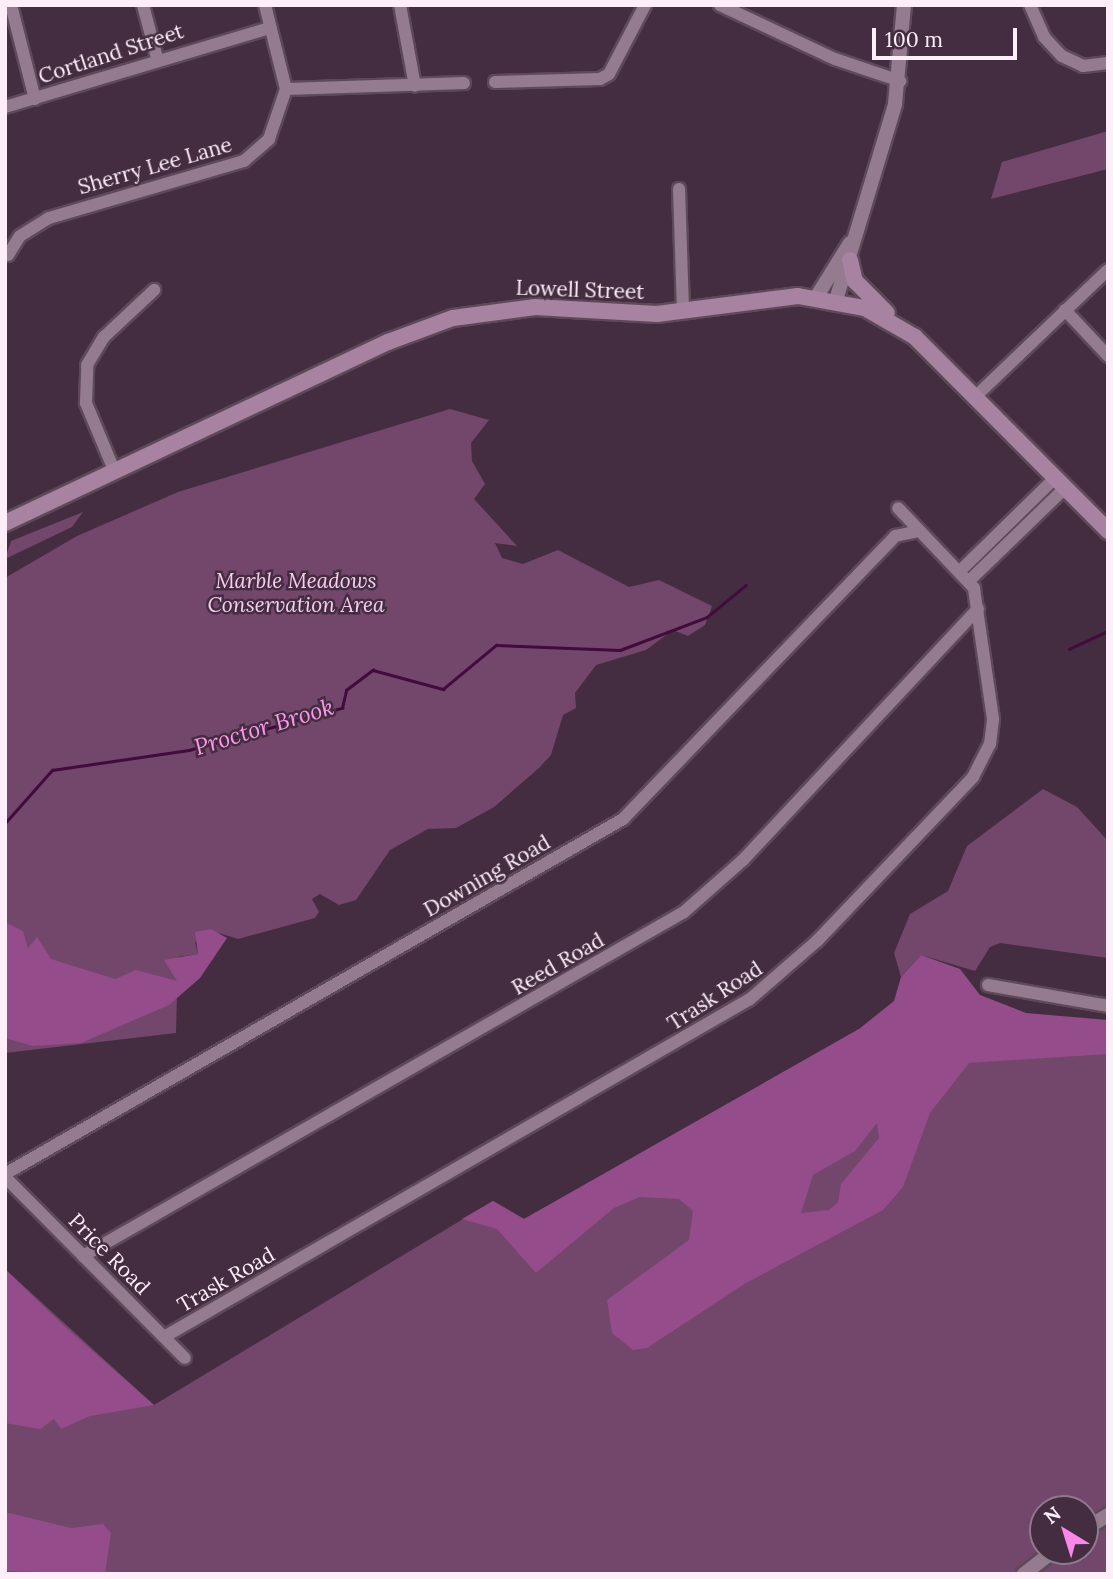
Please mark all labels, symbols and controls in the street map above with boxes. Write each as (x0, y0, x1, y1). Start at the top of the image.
scale bar (875, 14, 1020, 58)
street label: Cortland Street (35, 19, 187, 89)
text: 100 m (885, 26, 943, 53)
street label: Sherry Lee Lane (75, 132, 235, 200)
street label: Lowell Street (515, 275, 645, 305)
park label: Marble Meadows Conservation Area (207, 568, 385, 618)
water label: Proctor Brook (191, 693, 337, 761)
street label: Downing Road (419, 830, 555, 922)
street label: Reed Road (507, 927, 609, 1001)
street label: Trask Road (663, 956, 767, 1036)
street label: Price Road (63, 1208, 155, 1300)
street label: Trask Road (173, 1242, 279, 1318)
north arrow (1029, 1495, 1099, 1565)
text: N (1039, 1501, 1065, 1529)

